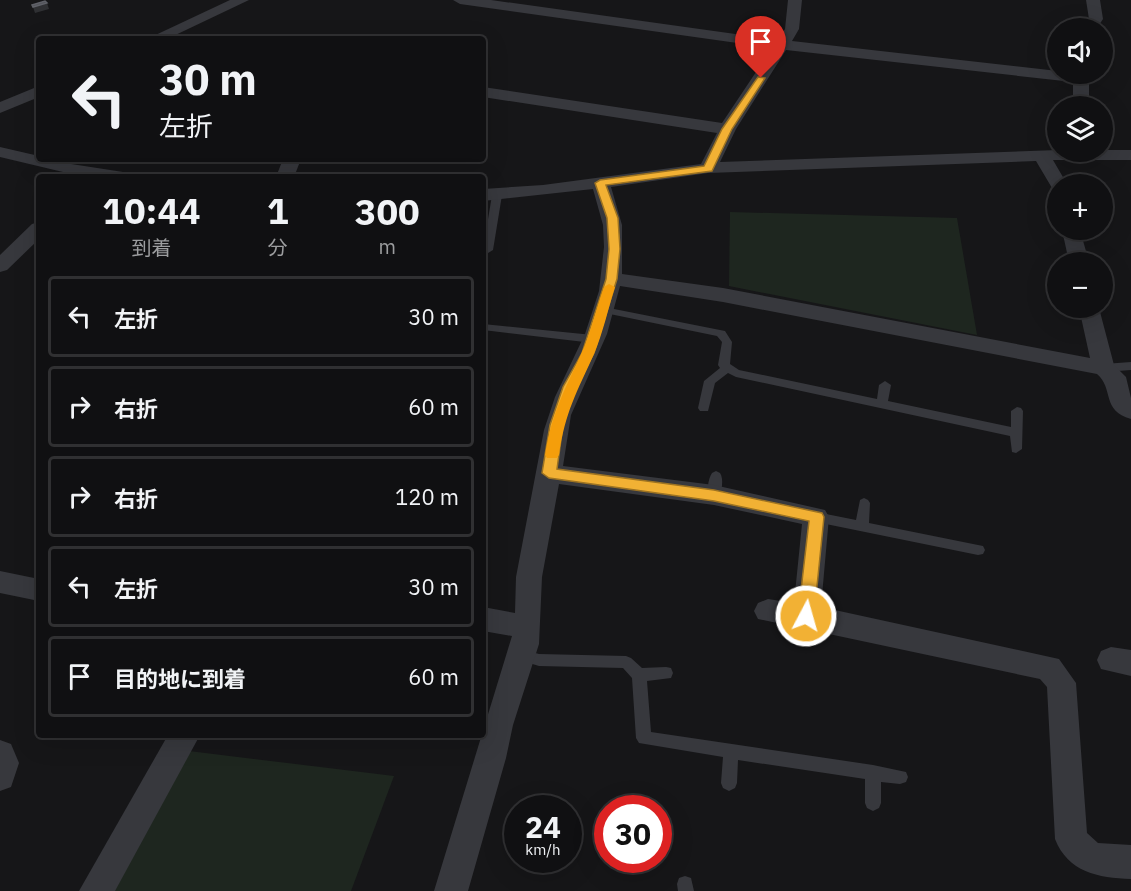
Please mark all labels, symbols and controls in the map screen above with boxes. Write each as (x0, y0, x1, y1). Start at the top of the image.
pin (735, 16, 786, 78)
map controls (1047, 18, 1113, 318)
button: sound (1047, 18, 1113, 84)
icon: arrive (744, 25, 777, 58)
text: 30 m (159, 52, 257, 107)
icon: left (60, 60, 138, 138)
button: layers (1047, 96, 1113, 162)
text: 左折 (159, 108, 213, 143)
button: + (1047, 174, 1113, 240)
text: 10:44 (102, 187, 201, 234)
text: 1 (267, 187, 289, 234)
text: 300 (355, 188, 420, 235)
text: m (379, 233, 396, 260)
text: 到着 (131, 234, 171, 261)
text: 分 (268, 234, 288, 261)
button: − (1047, 252, 1113, 318)
icon: left (63, 300, 96, 333)
text: 30 m (408, 302, 459, 331)
text: 左折 (114, 304, 158, 333)
icon: right (63, 390, 96, 423)
text: 60 m (408, 392, 459, 421)
text: 右折 (114, 394, 158, 423)
icon: right (63, 480, 96, 513)
text: 120 m (395, 482, 459, 511)
text: 右折 (114, 484, 158, 513)
icon: left (63, 570, 96, 603)
text: 30 m (408, 572, 459, 601)
text: 左折 (114, 574, 158, 603)
position arrow (774, 584, 838, 648)
icon: arrive (63, 660, 96, 693)
text: 60 m (408, 662, 459, 691)
text: 目的地に到着 (114, 664, 246, 693)
speed limit sign: 30 (594, 795, 672, 873)
text: 24 (525, 807, 561, 846)
text: km/h (525, 840, 561, 859)

